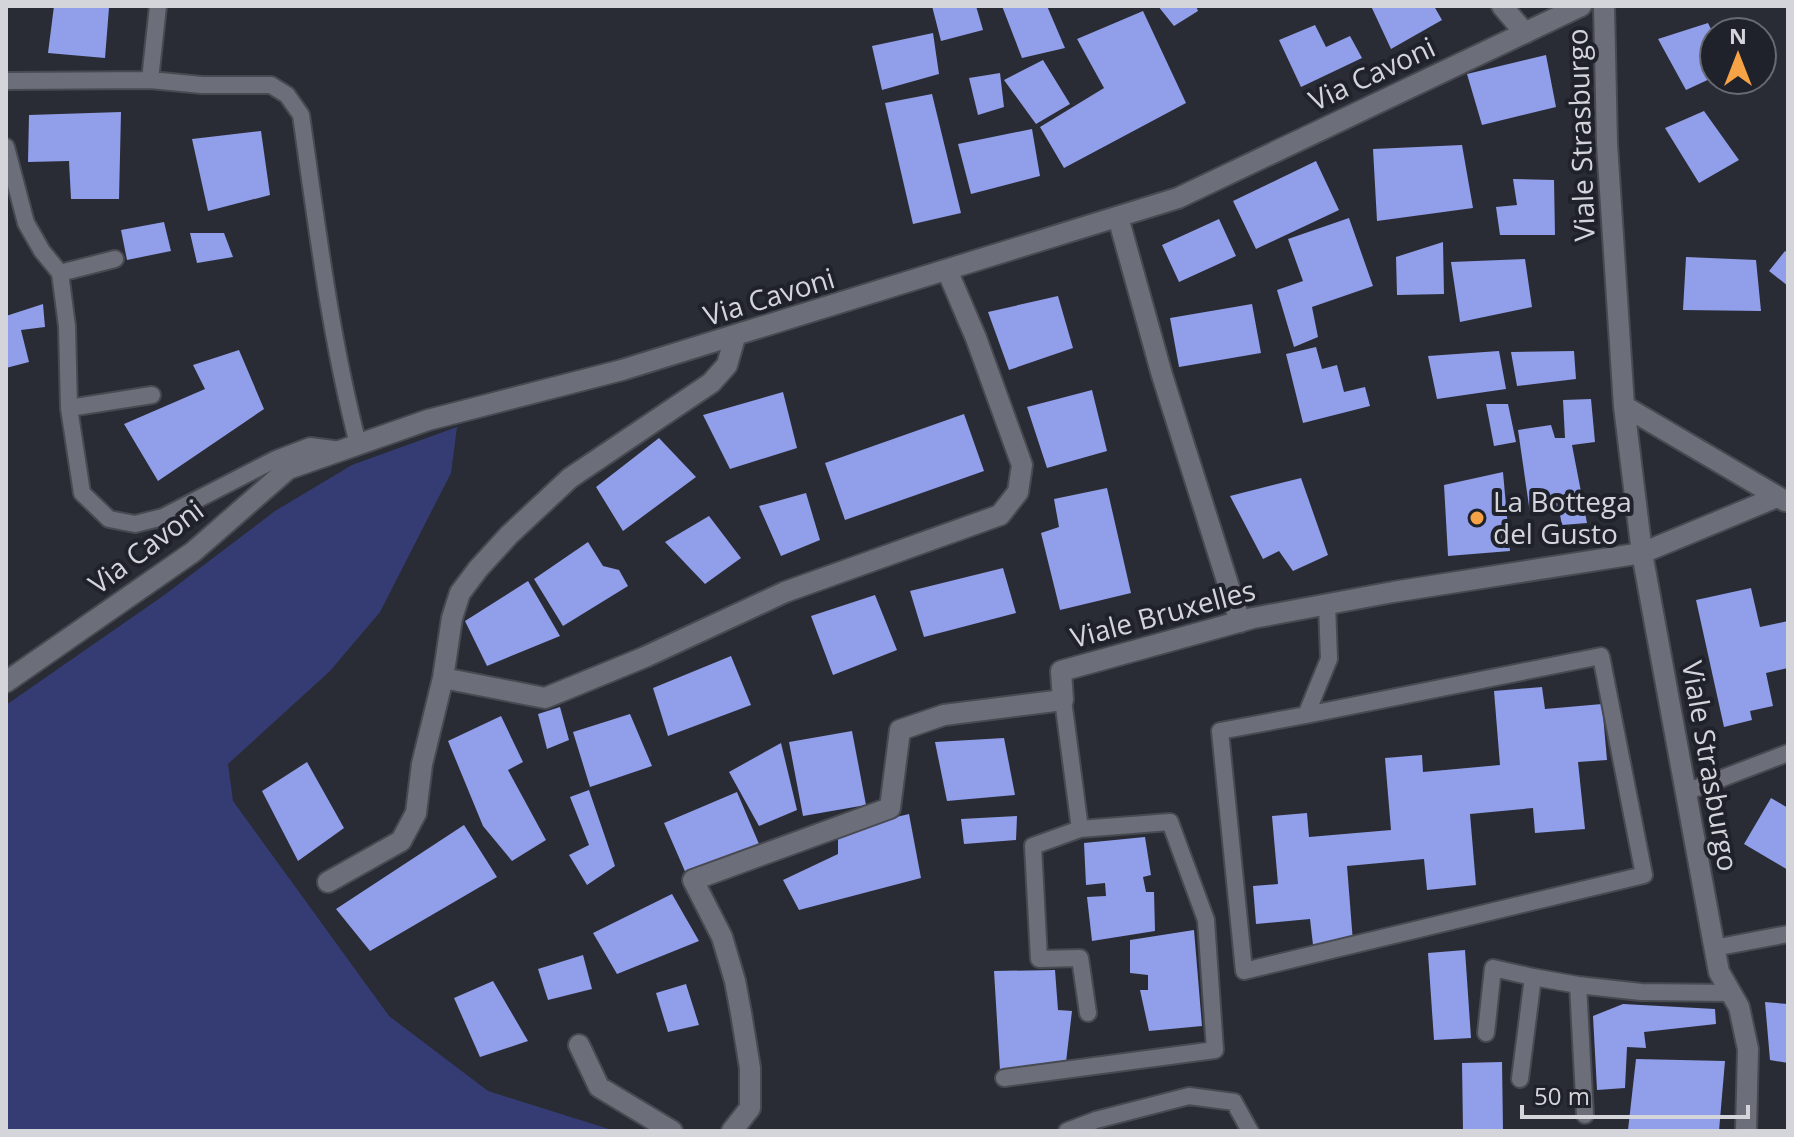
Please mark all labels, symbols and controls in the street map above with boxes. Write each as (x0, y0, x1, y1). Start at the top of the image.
north arrow (1698, 16, 1778, 96)
text: N (1729, 20, 1747, 50)
street label: Via Cavoni (1302, 27, 1441, 119)
street label: Viale Strasburgo (1557, 28, 1603, 242)
street label: Via Cavoni (699, 258, 839, 334)
place label: La Bottega del Gusto (1493, 482, 1632, 552)
street label: Via Cavoni (80, 490, 211, 602)
marker: La Bottega del Gusto (1468, 509, 1486, 527)
street label: Viale Bruxelles (1066, 570, 1259, 656)
street label: Viale Strasburgo (1674, 658, 1748, 874)
scale bar (1522, 1069, 1748, 1119)
text: 50 m (1534, 1079, 1590, 1112)

